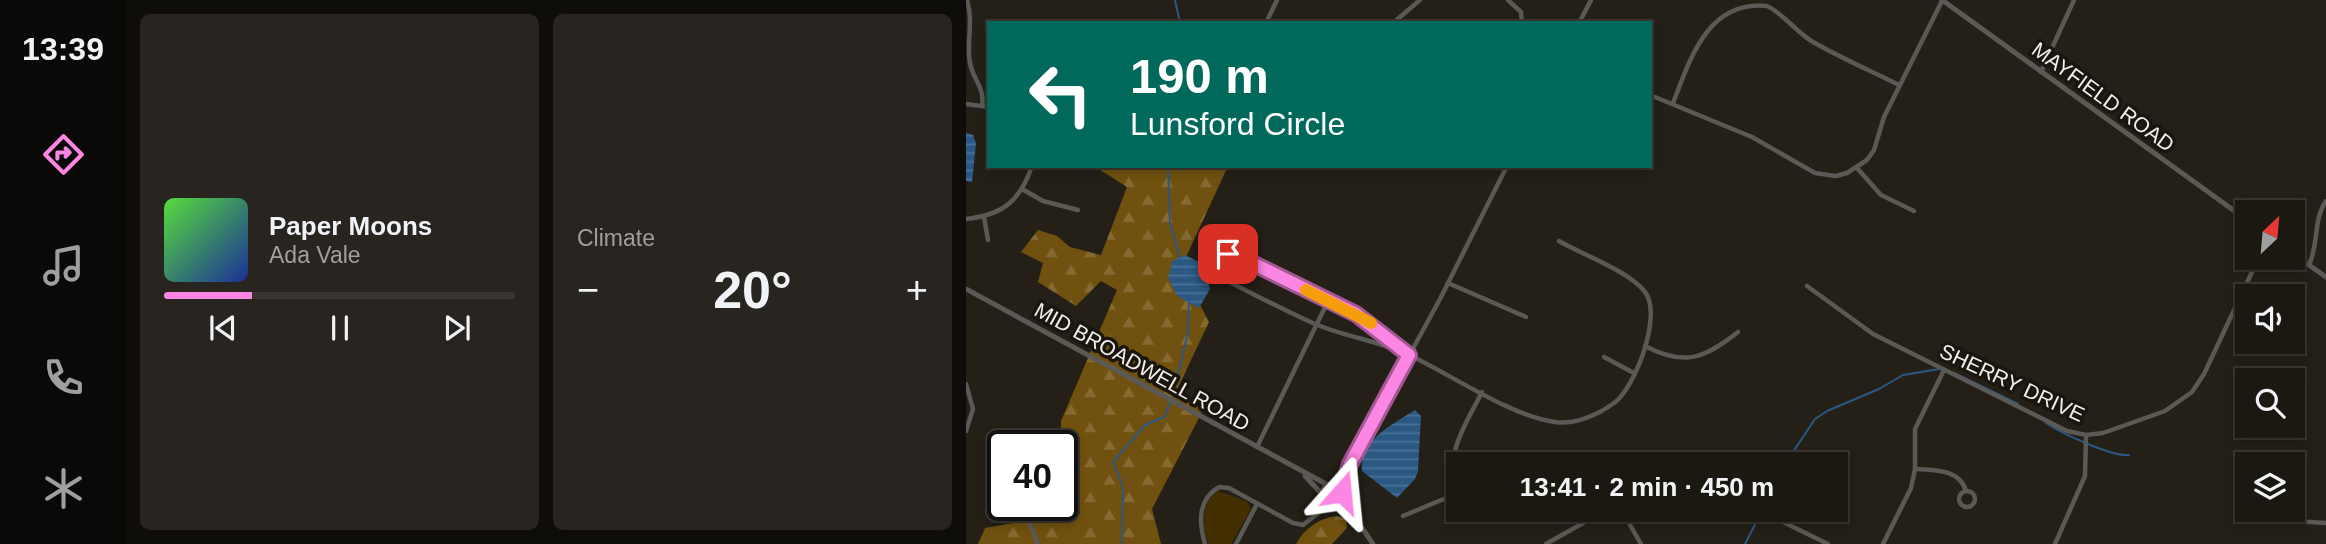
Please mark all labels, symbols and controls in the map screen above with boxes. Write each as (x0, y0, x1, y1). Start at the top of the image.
text: 13:39 (22, 31, 104, 67)
street label: MAYFIELD ROAD (2028, 37, 2179, 156)
icon: left (1015, 49, 1106, 140)
text: 190 m (1130, 49, 1269, 103)
text: Lunsford Circle (1130, 106, 1345, 142)
icon: directions (39, 130, 88, 179)
north arrow (2235, 200, 2305, 270)
map controls (2235, 200, 2305, 522)
text: Paper Moons (269, 211, 432, 241)
pin (1198, 224, 1258, 284)
text: Climate (577, 225, 655, 251)
icon: arrive (1209, 235, 1247, 273)
icon: music (39, 241, 88, 290)
text: Ada Vale (269, 242, 361, 268)
text: 20° (713, 261, 792, 319)
text: − (577, 269, 599, 311)
text: + (906, 269, 928, 311)
button: sound (2235, 284, 2305, 354)
street label: MID BROADWELL ROAD (1031, 298, 1254, 435)
icon: previous (204, 309, 242, 347)
icon: pause (321, 309, 359, 347)
icon: next (438, 309, 476, 347)
street label: SHERRY DRIVE (1936, 339, 2088, 426)
icon: phone (39, 353, 88, 402)
button: search (2235, 368, 2305, 438)
speed limit sign: 40 (987, 430, 1078, 521)
button: layers (2235, 452, 2305, 522)
position arrow (1305, 455, 1379, 529)
icon: climate (39, 464, 88, 513)
text: 13:41 · 2 min · 450 m (1520, 472, 1774, 502)

